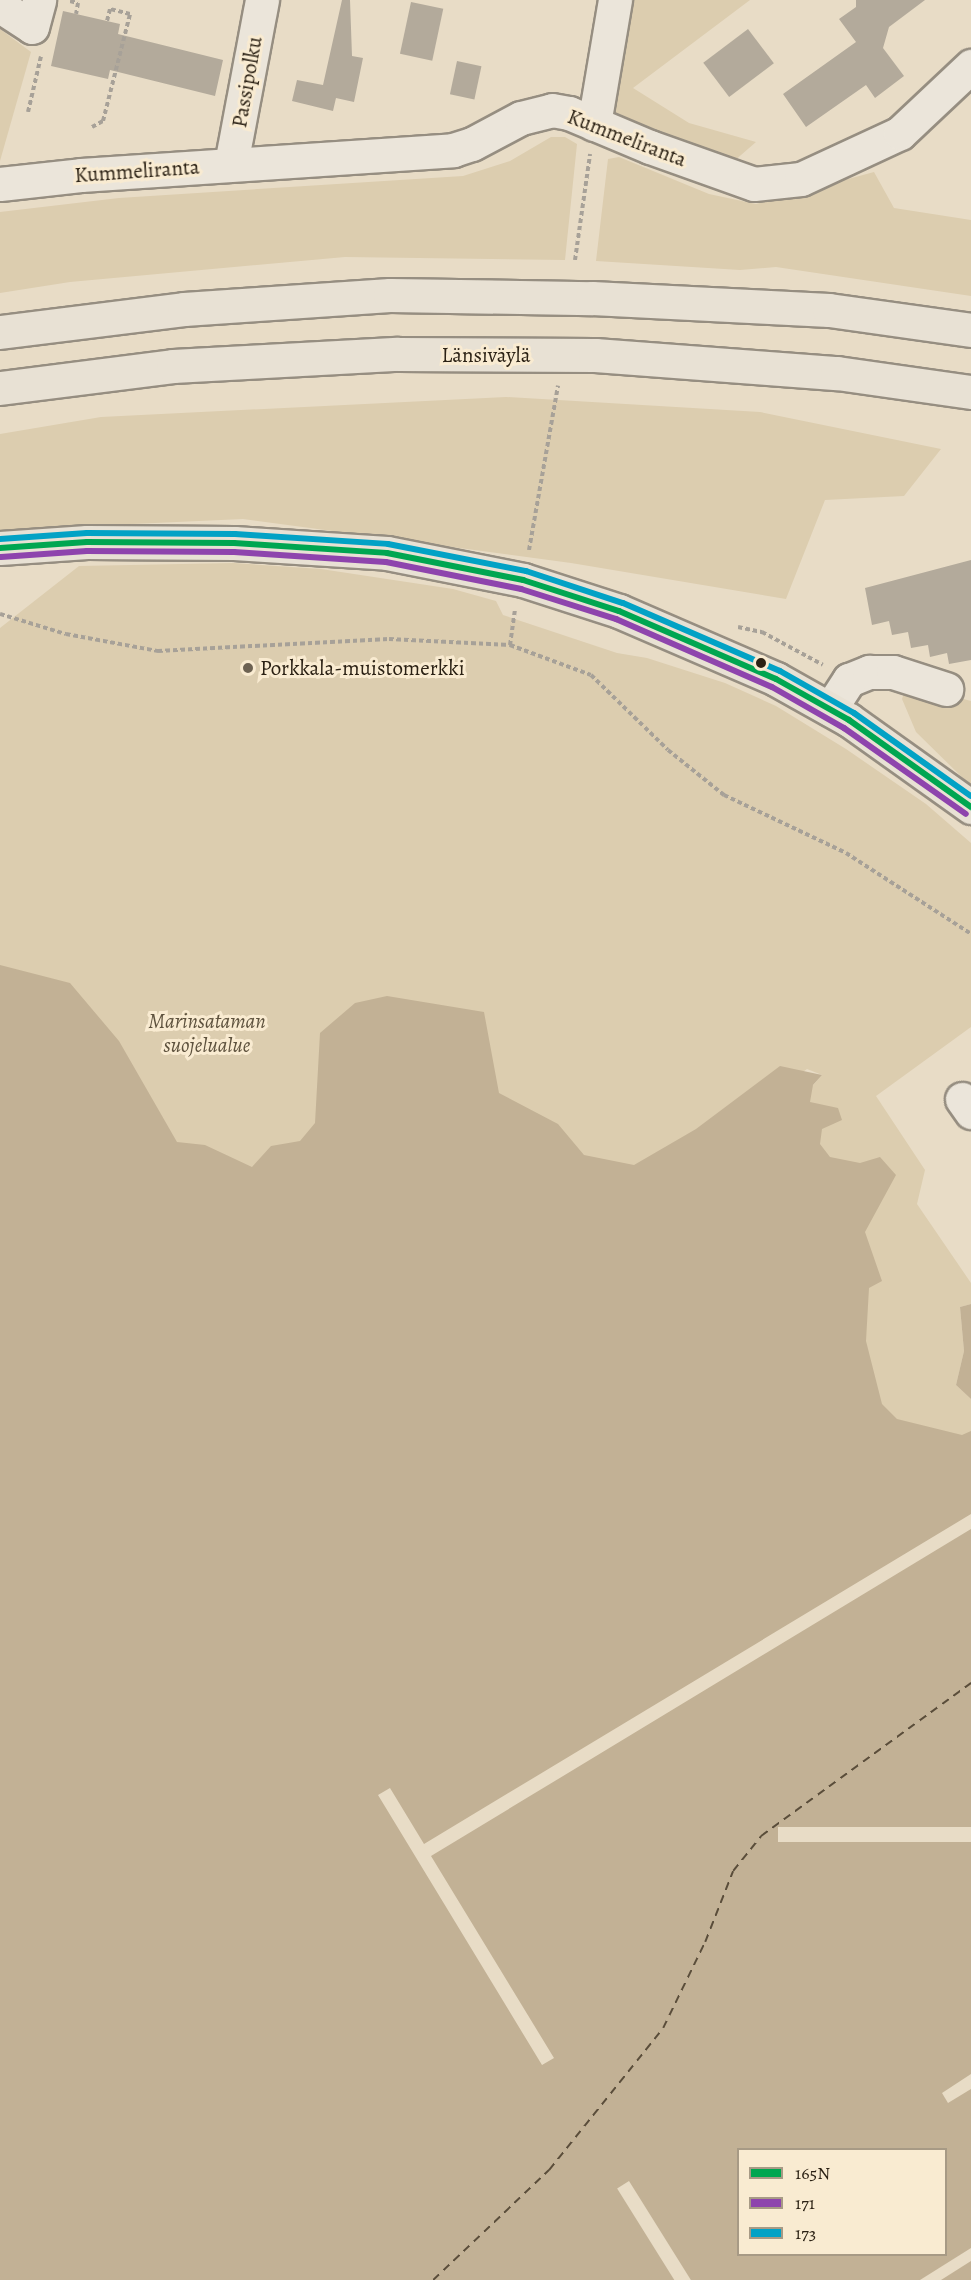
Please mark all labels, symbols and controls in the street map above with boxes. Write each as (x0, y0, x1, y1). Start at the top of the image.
street label: Passipolku (227, 34, 267, 130)
street label: Kummeliranta (564, 104, 690, 172)
street label: Kummeliranta (74, 154, 200, 188)
street label: Länsiväylä (442, 342, 530, 368)
place label: Porkkala-muistomerkki (260, 655, 465, 681)
unlabelled marker (755, 657, 767, 669)
marker: Porkkala-muistomerkki (241, 661, 255, 675)
park label: Marinsataman suojelualue (148, 1008, 266, 1058)
legend (737, 2148, 947, 2256)
text: 165N (795, 2161, 830, 2185)
text: 171 (795, 2191, 815, 2215)
text: 173 (795, 2221, 816, 2245)

